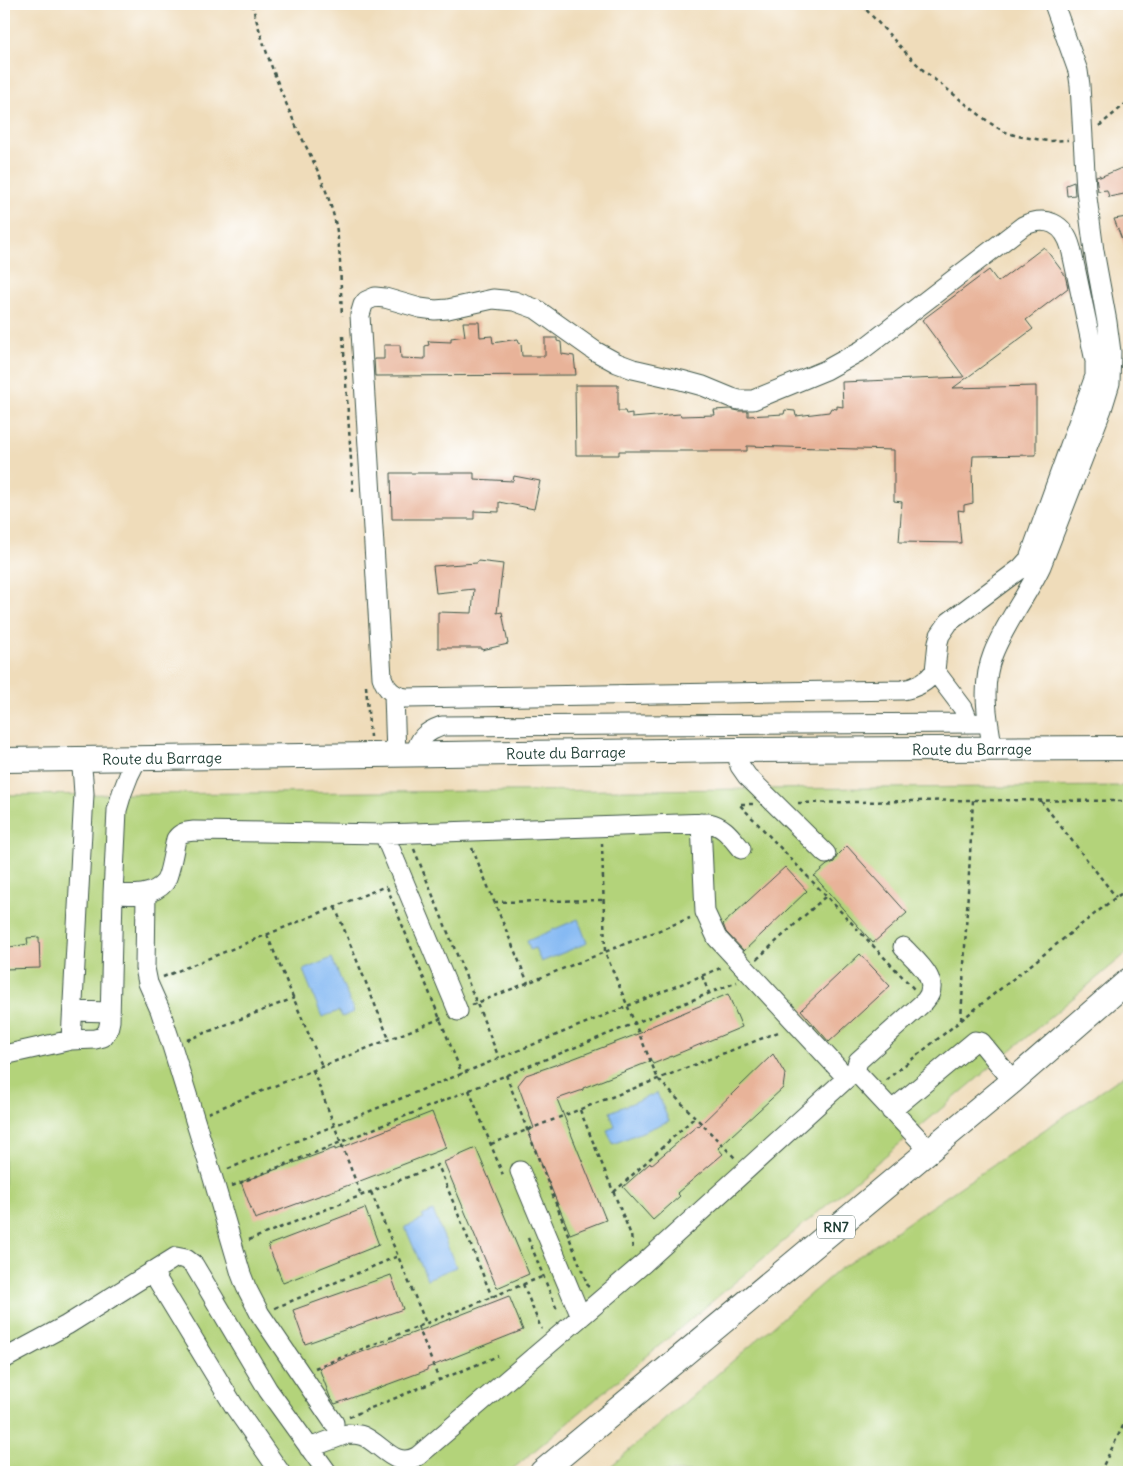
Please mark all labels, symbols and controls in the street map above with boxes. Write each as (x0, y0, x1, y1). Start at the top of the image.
street label: Route du Barrage (912, 739, 1032, 759)
street label: Route du Barrage (506, 742, 626, 763)
street label: Route du Barrage (102, 748, 222, 768)
road number: RN7 (817, 1216, 855, 1238)

